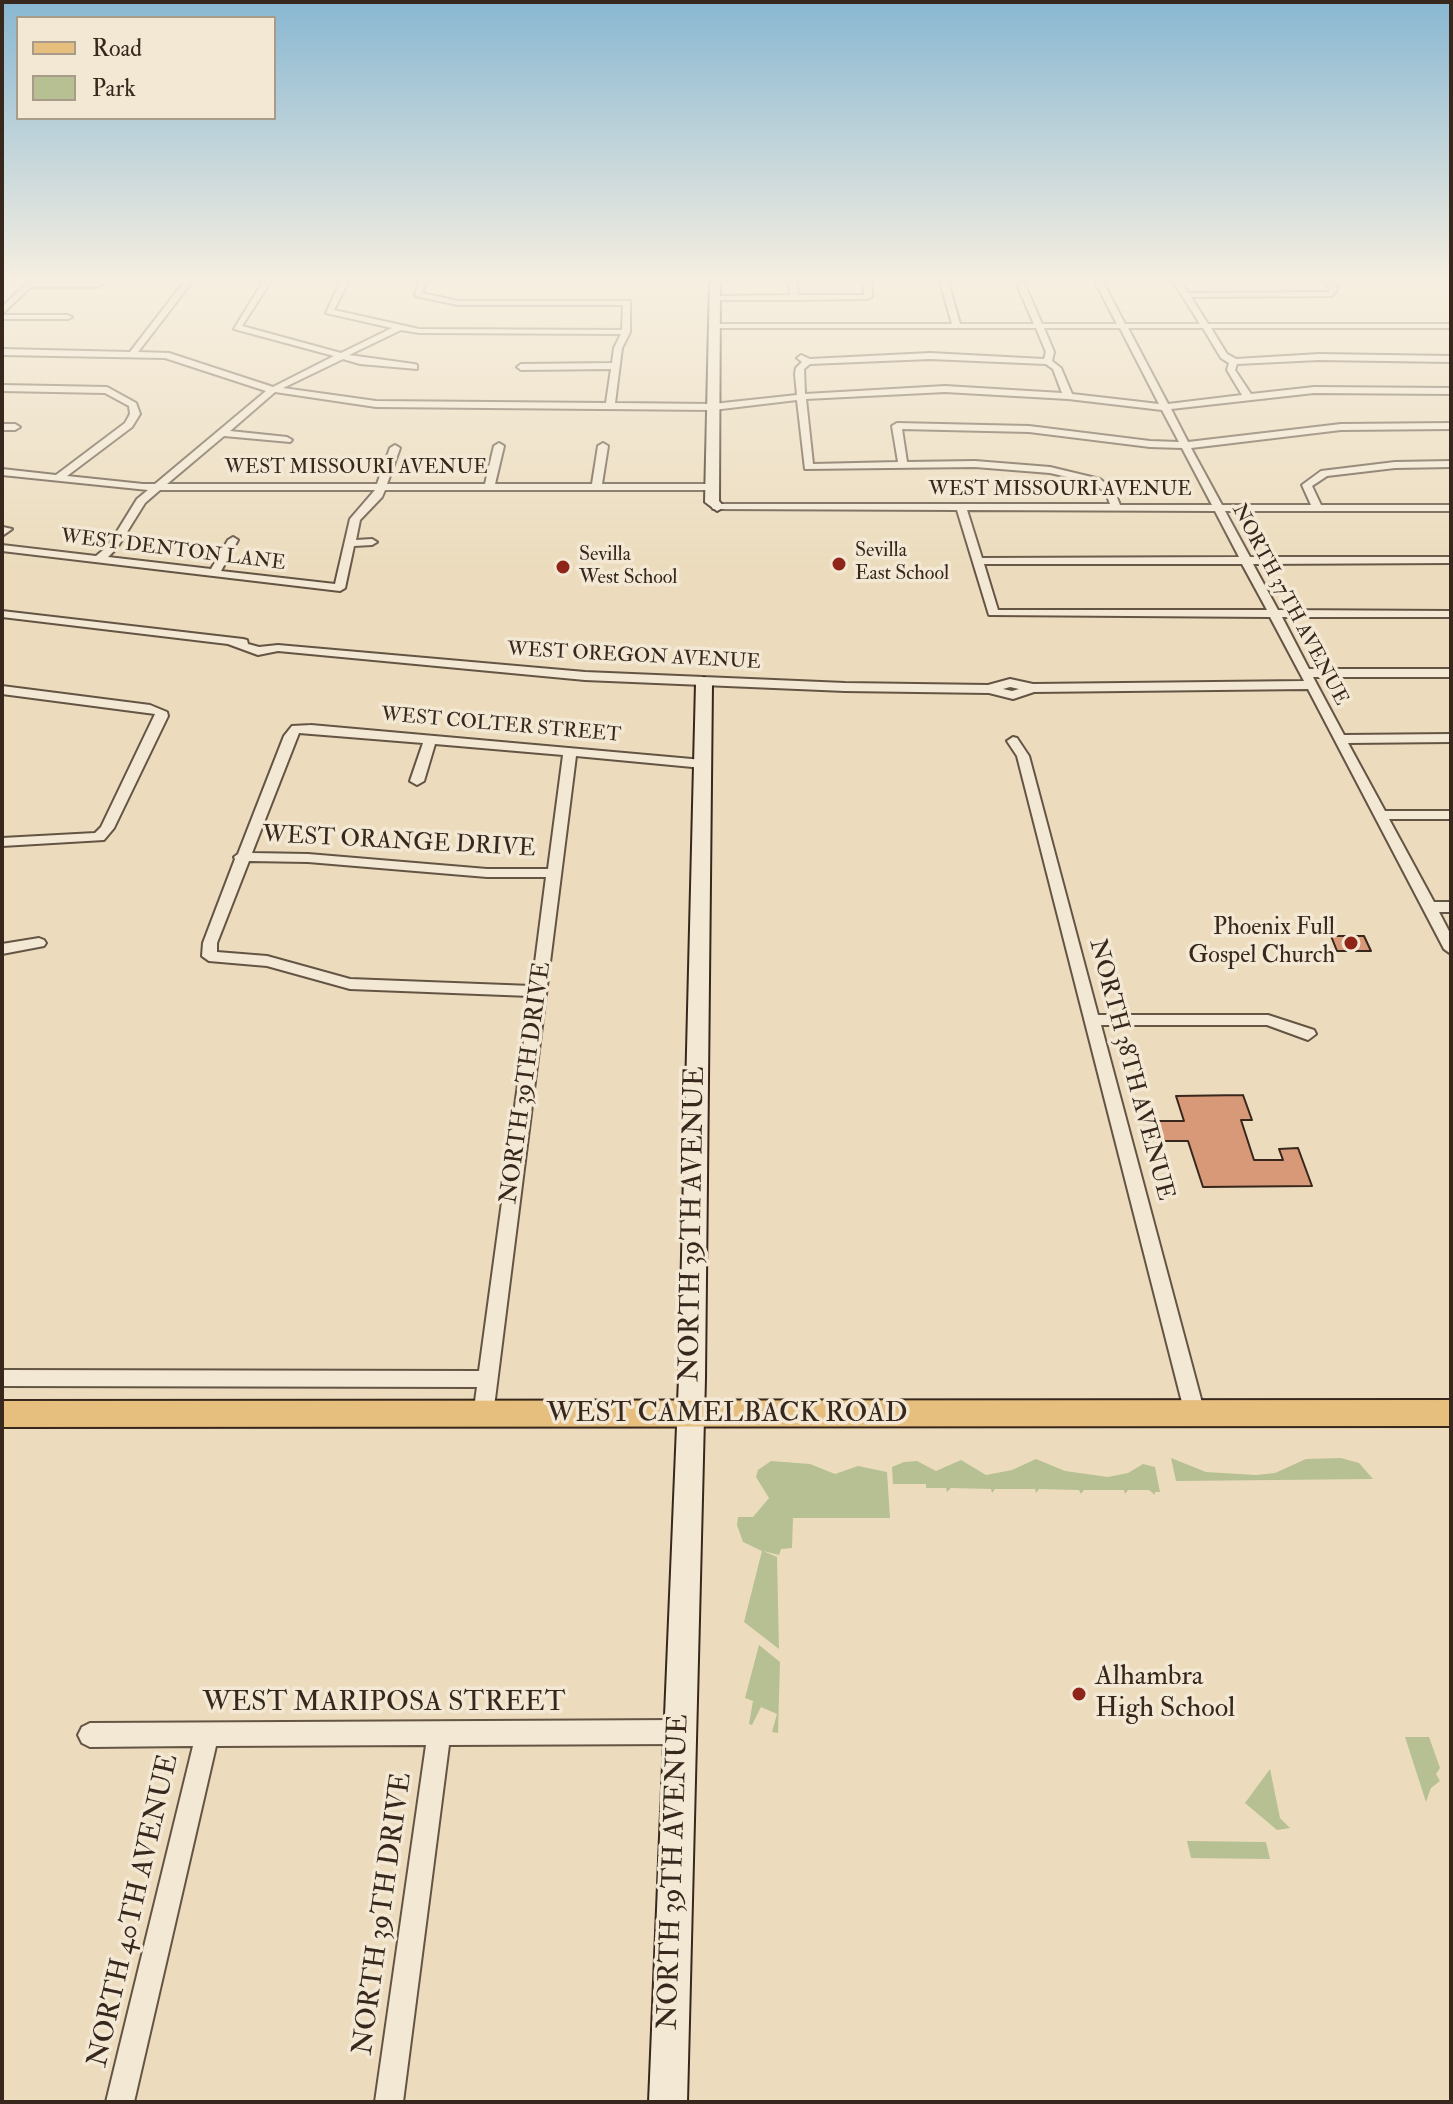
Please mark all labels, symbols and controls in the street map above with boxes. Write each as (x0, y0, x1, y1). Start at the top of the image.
legend (16, 16, 276, 120)
text: Road (92, 33, 142, 64)
text: Park (92, 73, 136, 104)
street label: WEST MISSOURI AVENUE (224, 457, 488, 481)
street label: WEST MISSOURI AVENUE (928, 479, 1192, 503)
street label: NORTH 37TH AVENUE (1226, 500, 1352, 710)
street label: WEST DENTON LANE (59, 525, 287, 577)
place label: Sevilla East School (855, 540, 949, 587)
place label: Sevilla West School (579, 544, 677, 591)
marker: Sevilla East School (830, 555, 848, 573)
marker: Sevilla West School (554, 558, 572, 576)
street label: WEST OREGON AVENUE (507, 638, 761, 676)
street label: WEST COLTER STREET (380, 704, 622, 748)
street label: WEST ORANGE DRIVE (262, 821, 536, 865)
place label: Phoenix Full Gospel Church (1188, 915, 1335, 971)
marker: Phoenix Full Gospel Church (1342, 934, 1360, 952)
street label: NORTH 38TH AVENUE (1081, 936, 1179, 1204)
street label: NORTH 39TH DRIVE (496, 960, 558, 1206)
street label: NORTH 39TH AVENUE (674, 1066, 714, 1382)
street label: WEST CAMELBACK ROAD (547, 1398, 907, 1432)
place label: Alhambra High School (1095, 1661, 1235, 1727)
marker: Alhambra High School (1070, 1685, 1088, 1703)
street label: WEST MARIPOSA STREET (202, 1687, 566, 1721)
street label: NORTH 39TH AVENUE (653, 1714, 697, 2030)
street label: NORTH 40TH AVENUE (83, 1751, 187, 2071)
street label: NORTH 39TH DRIVE (348, 1771, 420, 2057)

